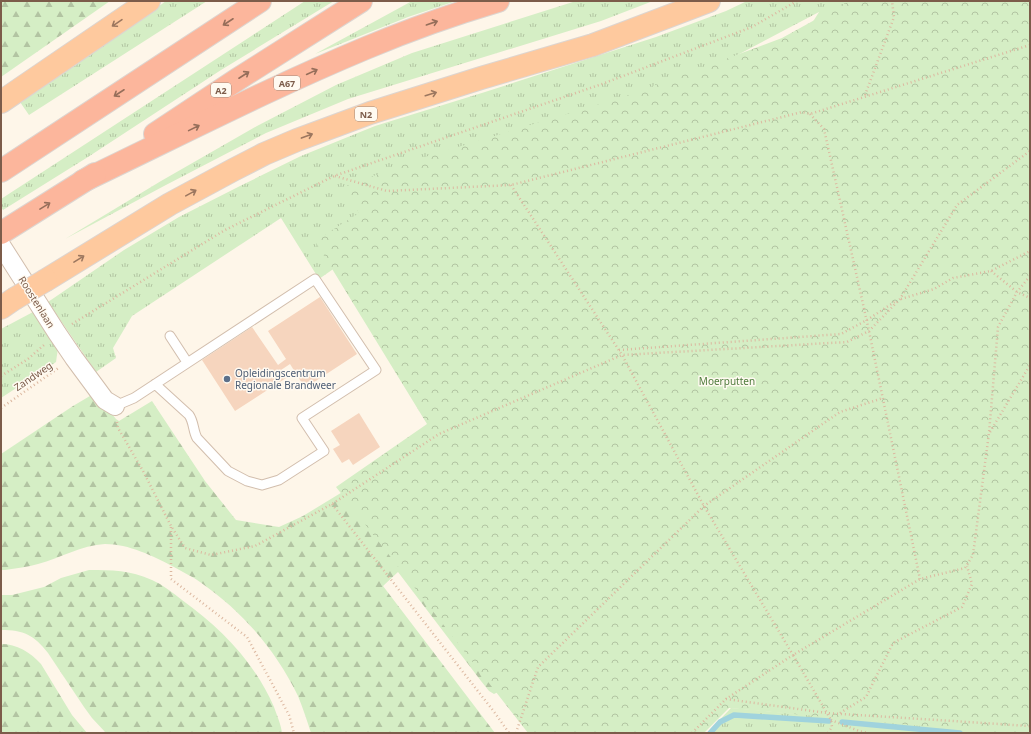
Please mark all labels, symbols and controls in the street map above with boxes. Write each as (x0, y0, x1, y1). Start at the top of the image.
one-way arrow (112, 19, 123, 27)
one-way arrow (222, 19, 234, 27)
one-way arrow (425, 19, 438, 26)
one-way arrow (305, 68, 317, 75)
one-way arrow (239, 71, 250, 79)
road number: A67 (274, 76, 300, 90)
road number: A2 (211, 83, 231, 97)
one-way arrow (113, 90, 125, 98)
one-way arrow (424, 90, 437, 97)
road number: N2 (355, 107, 377, 121)
one-way arrow (188, 124, 200, 131)
one-way arrow (301, 131, 313, 139)
one-way arrow (185, 189, 197, 196)
one-way arrow (39, 201, 50, 210)
one-way arrow (73, 255, 85, 263)
street label: Roostenlaan (16, 273, 58, 331)
street label: Zandweg (11, 358, 55, 394)
place label: Opleidingscentrum Regionale Brandweer (235, 366, 336, 392)
marker: Opleidingscentrum Regionale Brandweer (222, 374, 232, 384)
park label: Moerputten (699, 374, 755, 388)

